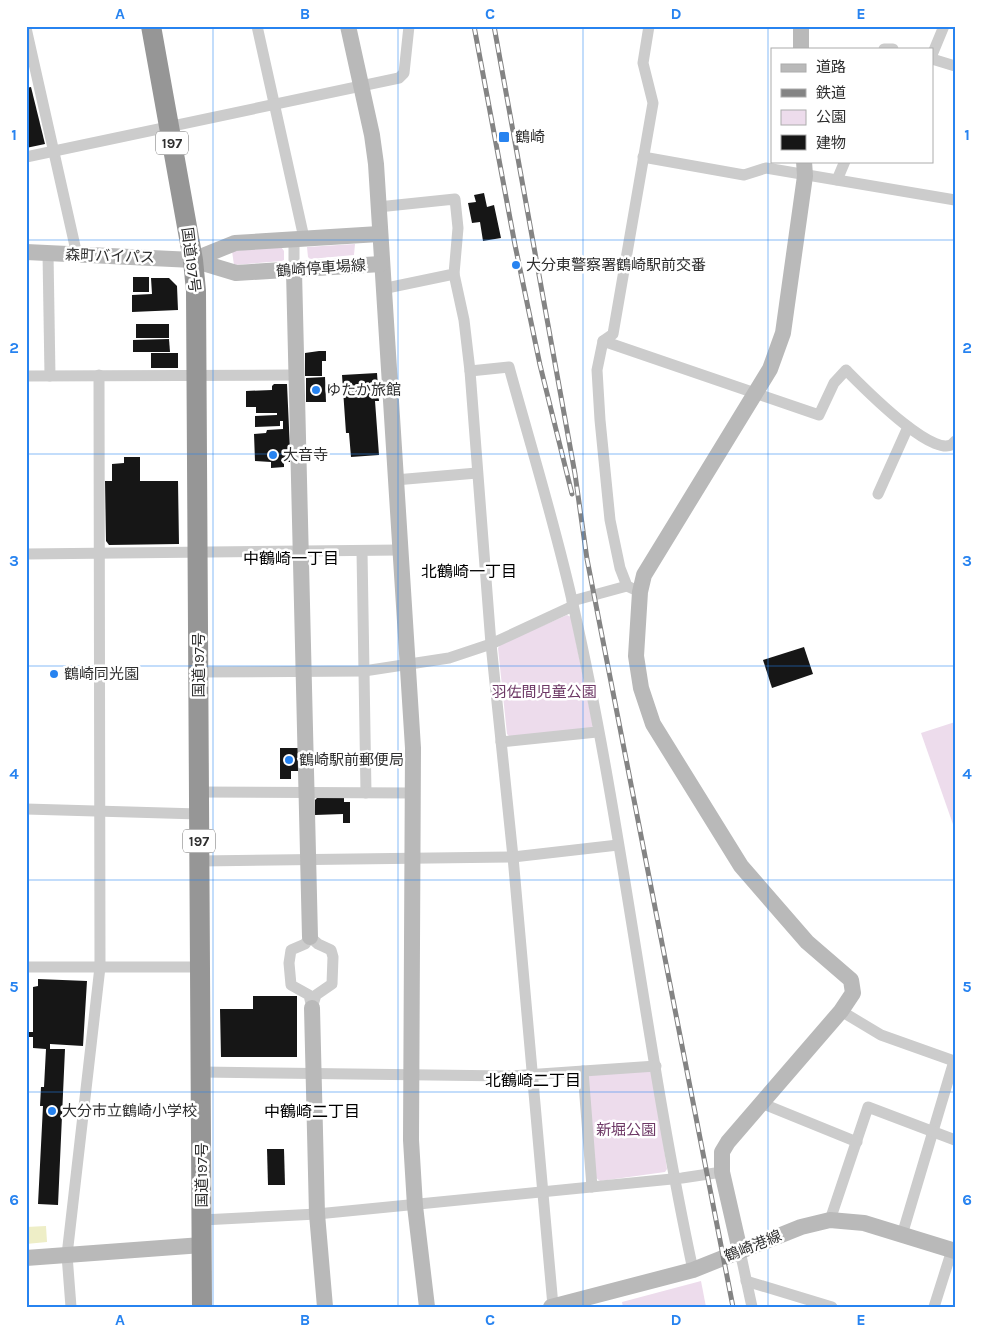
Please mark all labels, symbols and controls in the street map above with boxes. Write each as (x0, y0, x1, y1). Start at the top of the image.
text: A (115, 4, 125, 23)
text: B (300, 4, 310, 23)
text: C (485, 4, 495, 23)
text: D (671, 4, 682, 23)
text: E (856, 4, 866, 23)
legend (771, 48, 934, 162)
text: 道路 (816, 58, 846, 76)
text: 鉄道 (816, 84, 846, 102)
text: 公園 (816, 108, 846, 126)
text: 1 (11, 125, 17, 144)
text: 1 (964, 125, 970, 144)
place label: 鶴崎 (515, 128, 545, 146)
marker: 鶴崎 (497, 130, 511, 144)
road number: 197 (156, 132, 188, 154)
text: 建物 (816, 134, 846, 152)
street label: 国道197号 (178, 226, 204, 294)
street label: 森町バイパス (65, 245, 155, 267)
street label: 鶴崎停車場線 (275, 256, 367, 280)
place label: 大分東警察署鶴崎駅前交番 (526, 256, 706, 274)
marker: 大分東警察署鶴崎駅前交番 (510, 259, 522, 271)
text: 2 (9, 338, 19, 357)
text: 2 (962, 338, 972, 357)
place label: ゆたか旅館 (326, 381, 401, 399)
marker: ゆたか旅館 (310, 384, 322, 396)
place label: 大音寺 (283, 446, 328, 464)
marker: 大音寺 (267, 449, 279, 461)
district label: 中鶴崎一丁目 (243, 549, 339, 568)
text: 3 (9, 551, 19, 570)
text: 3 (962, 551, 972, 570)
district label: 北鶴崎一丁目 (421, 562, 517, 581)
street label: 国道197号 (190, 632, 208, 698)
place label: 鶴崎同光園 (64, 665, 139, 683)
marker: 鶴崎同光園 (48, 668, 60, 680)
park label: 羽佐間児童公園 (491, 683, 597, 701)
place label: 鶴崎駅前郵便局 (299, 751, 404, 769)
marker: 鶴崎駅前郵便局 (283, 754, 295, 766)
text: 4 (9, 764, 19, 783)
text: 4 (962, 764, 972, 783)
road number: 197 (183, 829, 215, 852)
text: 5 (9, 977, 19, 996)
text: 5 (962, 977, 972, 996)
district label: 北鶴崎二丁目 (485, 1071, 581, 1090)
place label: 大分市立鶴崎小学校 (62, 1102, 197, 1120)
district label: 中鶴崎二丁目 (264, 1102, 360, 1121)
marker: 大分市立鶴崎小学校 (46, 1105, 58, 1117)
park label: 新堀公園 (596, 1121, 656, 1139)
street label: 国道197号 (193, 1142, 211, 1208)
text: 6 (9, 1190, 19, 1209)
text: 6 (962, 1190, 972, 1209)
street label: 鶴崎港線 (722, 1226, 784, 1266)
text: A (115, 1310, 125, 1329)
text: B (300, 1310, 310, 1329)
text: C (485, 1310, 495, 1329)
text: D (671, 1310, 682, 1329)
text: E (856, 1310, 866, 1329)

